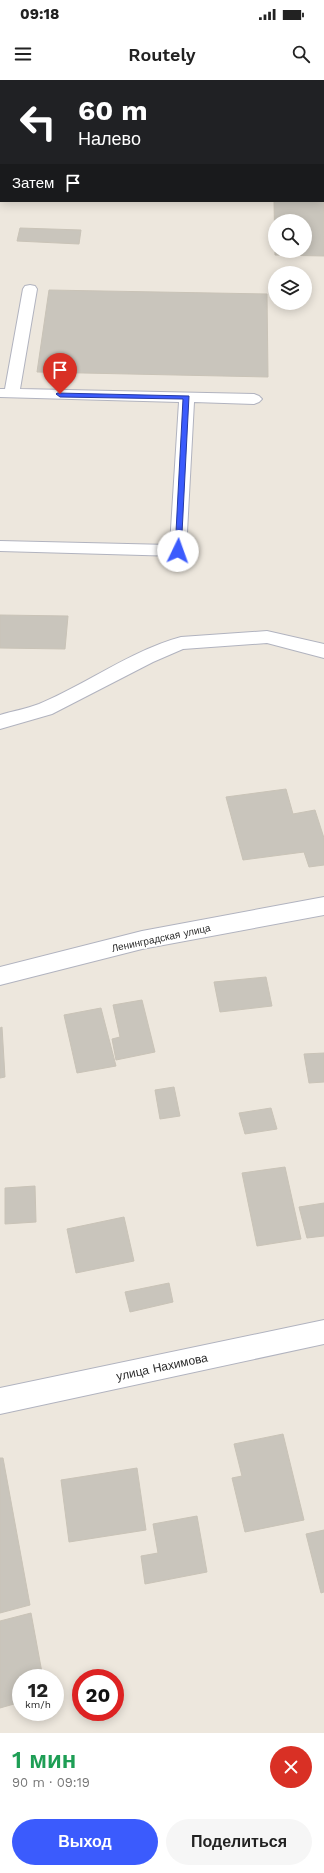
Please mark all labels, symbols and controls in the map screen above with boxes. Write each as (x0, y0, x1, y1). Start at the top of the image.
text: 09:18 (20, 5, 59, 23)
icon: menu (12, 43, 34, 65)
icon: search (290, 43, 312, 65)
text: Routely (128, 44, 196, 65)
text: 60 m (78, 94, 148, 127)
icon: left (12, 96, 64, 148)
text: Налево (78, 128, 141, 149)
icon: arrive (62, 172, 84, 194)
text: Затем (12, 174, 54, 192)
map controls (268, 214, 312, 310)
button: search (268, 214, 312, 258)
button: layers (268, 266, 312, 310)
pin (43, 353, 77, 394)
icon: arrive (49, 359, 71, 381)
position arrow (157, 530, 199, 572)
street label: Ленинградская улица (111, 922, 212, 954)
street label: улица Нахимова (115, 1350, 209, 1384)
speed limit sign: 20 (72, 1669, 124, 1721)
text: 12 (28, 1678, 48, 1702)
text: km/h (25, 1699, 51, 1710)
text: 1 мин (12, 1746, 76, 1774)
button: close (270, 1746, 312, 1788)
text: 90 m · 09:19 (12, 1775, 90, 1790)
button: Выход (12, 1819, 158, 1865)
button: Поделиться (166, 1819, 312, 1865)

